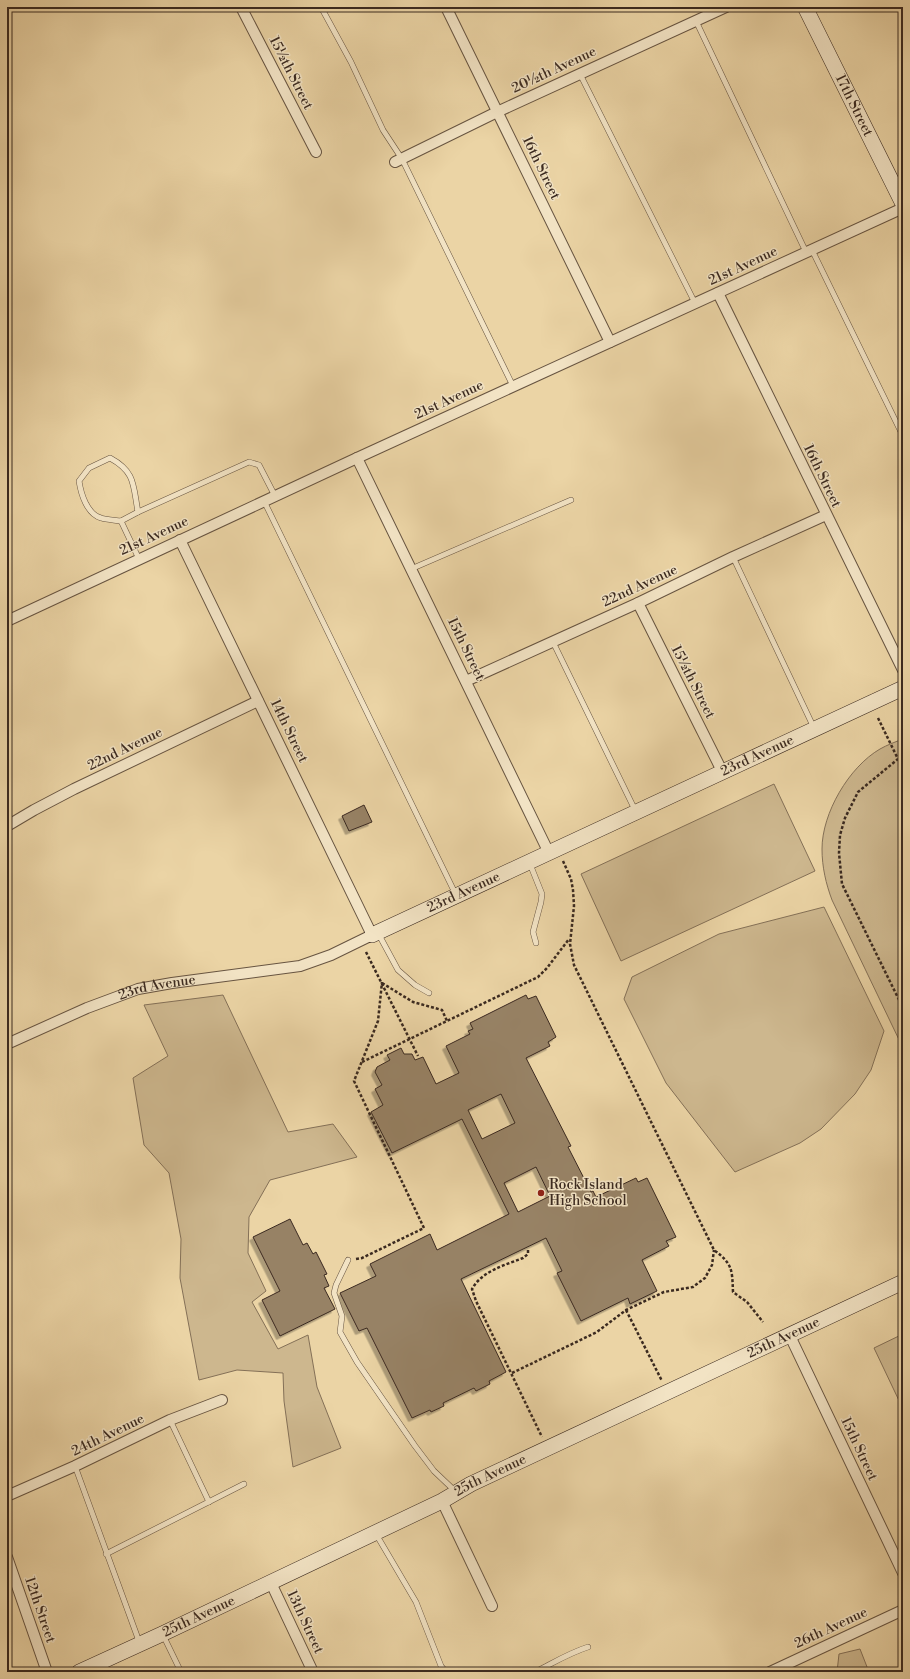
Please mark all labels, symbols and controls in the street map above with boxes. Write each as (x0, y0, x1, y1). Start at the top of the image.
street label: 15½th Street (265, 33, 317, 113)
street label: 20½th Avenue (509, 43, 599, 97)
street label: 17th Street (831, 72, 877, 139)
street label: 16th Street (518, 133, 564, 203)
street label: 21st Avenue (705, 242, 781, 290)
street label: 21st Avenue (411, 376, 487, 424)
street label: 16th Street (799, 441, 845, 511)
street label: 21st Avenue (116, 512, 192, 560)
street label: 22nd Avenue (599, 561, 681, 611)
street label: 15th Street (443, 614, 489, 684)
street label: 15½th Street (667, 642, 719, 722)
street label: 14th Street (266, 696, 312, 766)
street label: 22nd Avenue (85, 723, 165, 775)
street label: 23rd Avenue (718, 731, 797, 781)
street label: 23rd Avenue (424, 868, 503, 917)
street label: 23rd Avenue (116, 971, 197, 1005)
place label: Rock Island High School (549, 1176, 627, 1210)
marker: Rock Island High School (536, 1188, 546, 1198)
street label: 25th Avenue (744, 1313, 823, 1363)
street label: 24th Avenue (69, 1410, 147, 1460)
street label: 15th Street (836, 1414, 882, 1484)
street label: 25th Avenue (451, 1450, 529, 1501)
street label: 12th Street (20, 1575, 60, 1645)
street label: 13th Street (282, 1587, 328, 1657)
street label: 25th Avenue (160, 1592, 238, 1641)
street label: 26th Avenue (791, 1603, 871, 1653)

